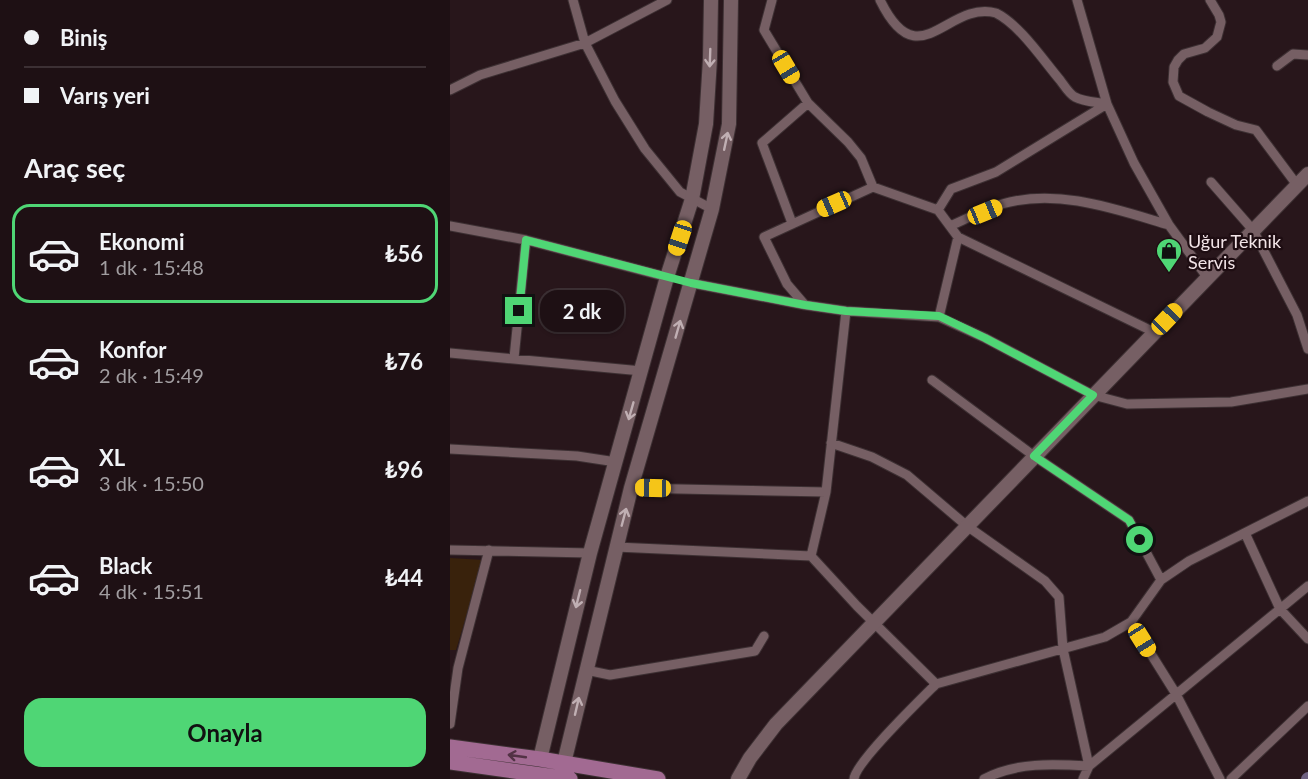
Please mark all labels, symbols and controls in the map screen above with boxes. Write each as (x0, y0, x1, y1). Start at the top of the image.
text: Biniş (60, 24, 108, 51)
car (769, 47, 803, 87)
one-way arrow (704, 48, 716, 68)
text: Varış yeri (60, 82, 150, 109)
one-way arrow (721, 131, 732, 151)
text: Araç seç (24, 151, 125, 184)
car (814, 188, 854, 220)
car (965, 197, 1005, 227)
car (666, 218, 694, 258)
icon: car (27, 227, 81, 281)
text: Ekonomi (99, 228, 185, 255)
place label: Uğur Teknik Servis (1188, 230, 1282, 273)
shop icon: Uğur Teknik Servis (1154, 236, 1184, 274)
text: ₺56 (385, 240, 423, 267)
text: 1 dk · 15:48 (99, 255, 204, 279)
callout: 2 dk (540, 290, 624, 332)
route end (505, 297, 532, 324)
text: 2 dk (563, 299, 601, 323)
car (1148, 300, 1186, 338)
one-way arrow (672, 320, 684, 339)
icon: car (27, 335, 81, 389)
text: Konfor (99, 336, 167, 363)
text: ₺76 (385, 348, 423, 375)
text: 2 dk · 15:49 (99, 363, 204, 387)
one-way arrow (624, 401, 636, 420)
icon: car (27, 443, 81, 497)
text: XL (99, 444, 125, 471)
text: ₺96 (385, 456, 423, 483)
text: 3 dk · 15:50 (99, 471, 204, 495)
car (635, 479, 671, 497)
one-way arrow (618, 508, 630, 527)
route start (1126, 526, 1153, 553)
icon: car (27, 551, 81, 605)
text: Black (99, 552, 152, 579)
text: ₺44 (385, 564, 423, 591)
text: 4 dk · 15:51 (99, 579, 204, 603)
one-way arrow (572, 589, 584, 608)
car (1125, 620, 1159, 660)
one-way arrow (572, 697, 584, 716)
button: Onayla (24, 698, 426, 767)
one-way arrow (508, 750, 528, 761)

